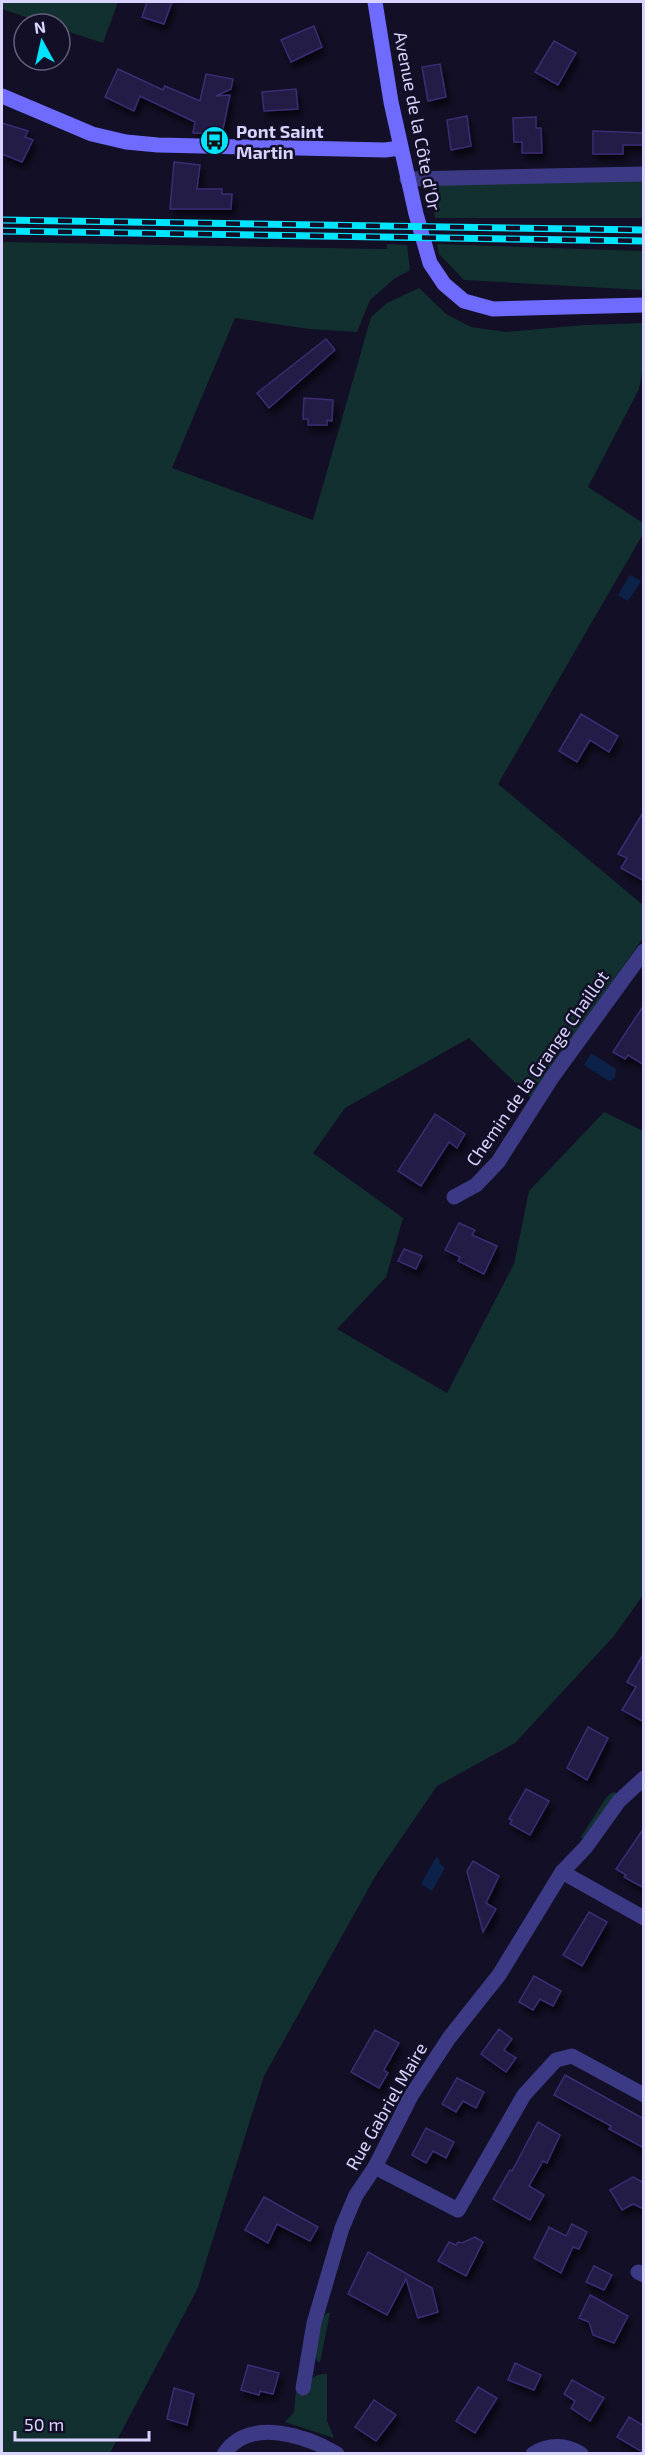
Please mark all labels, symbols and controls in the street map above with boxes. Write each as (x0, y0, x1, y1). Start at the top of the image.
north arrow (12, 12, 72, 72)
text: N (33, 16, 47, 37)
street label: Avenue de la Côte d'Or (390, 30, 446, 212)
place label: Pont Saint Martin (236, 120, 324, 163)
bus stop icon: Pont Saint Martin (199, 125, 231, 157)
street label: Chemin de la Grange Chaillot (461, 966, 613, 1170)
street label: Rue Gabriel Maire (341, 2038, 431, 2174)
scale bar (15, 2404, 148, 2442)
text: 50 m (24, 2413, 64, 2435)

